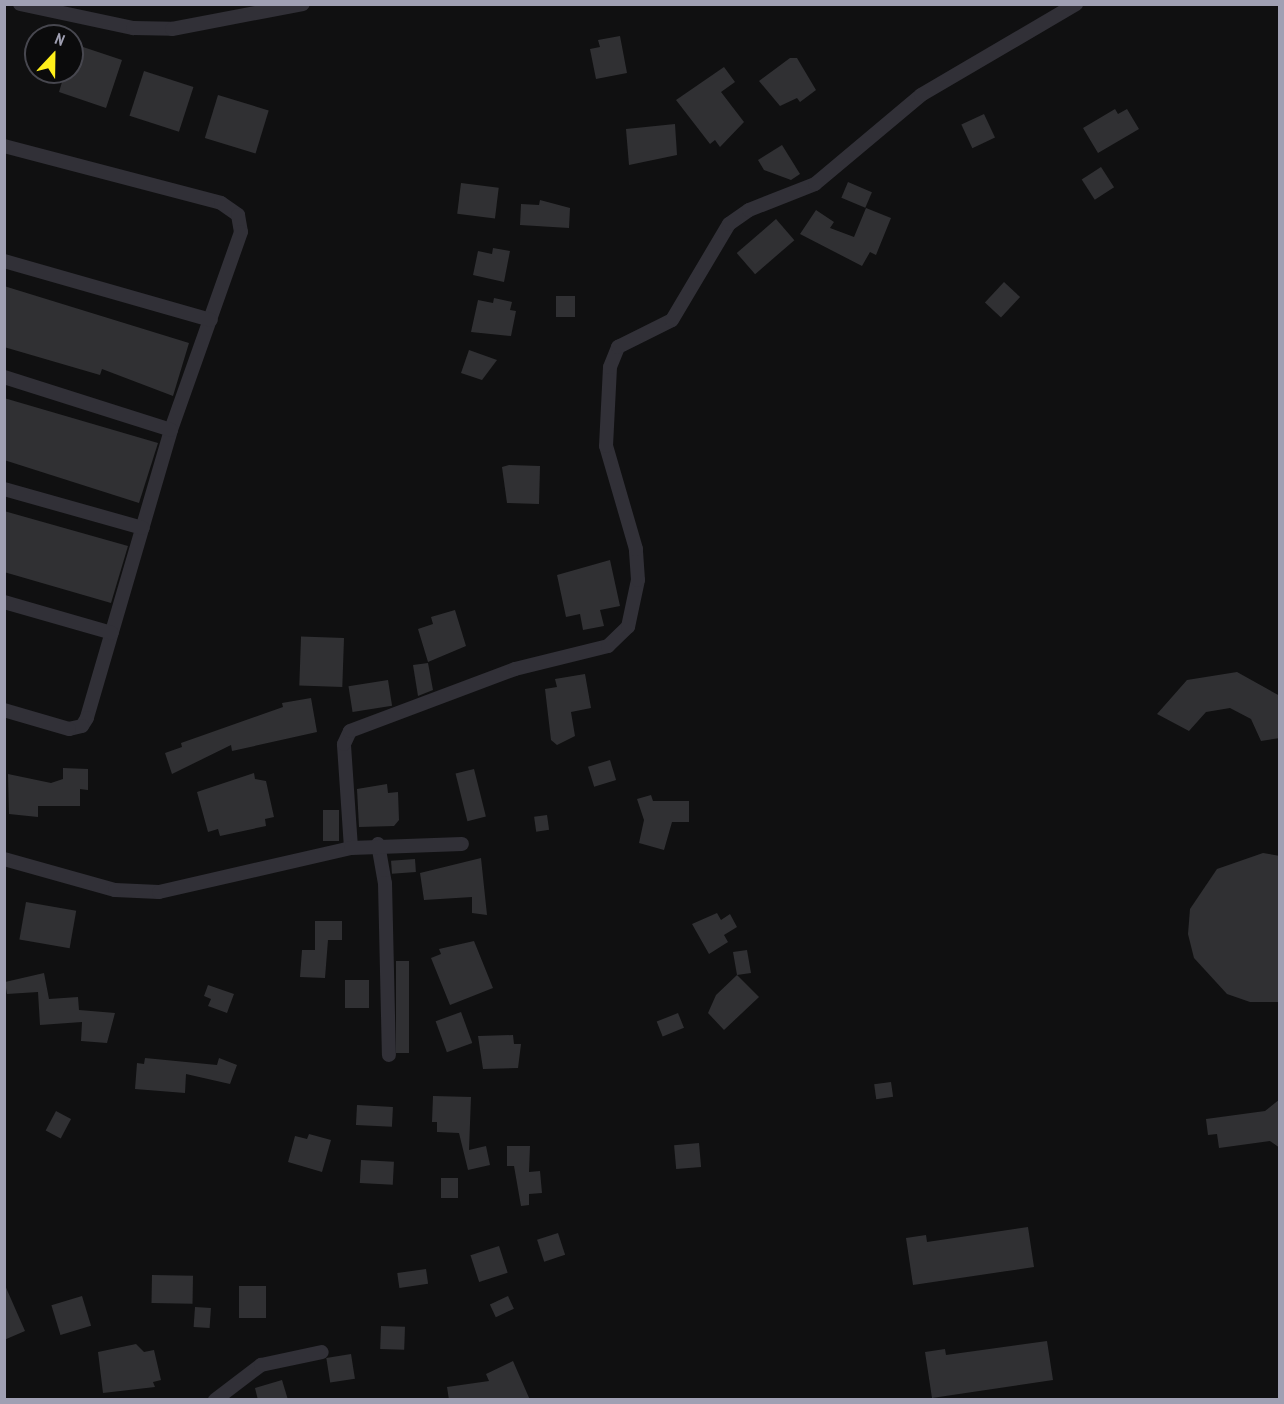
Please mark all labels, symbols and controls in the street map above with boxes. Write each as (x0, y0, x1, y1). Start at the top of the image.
north arrow (24, 24, 84, 84)
text: N (52, 28, 68, 50)

